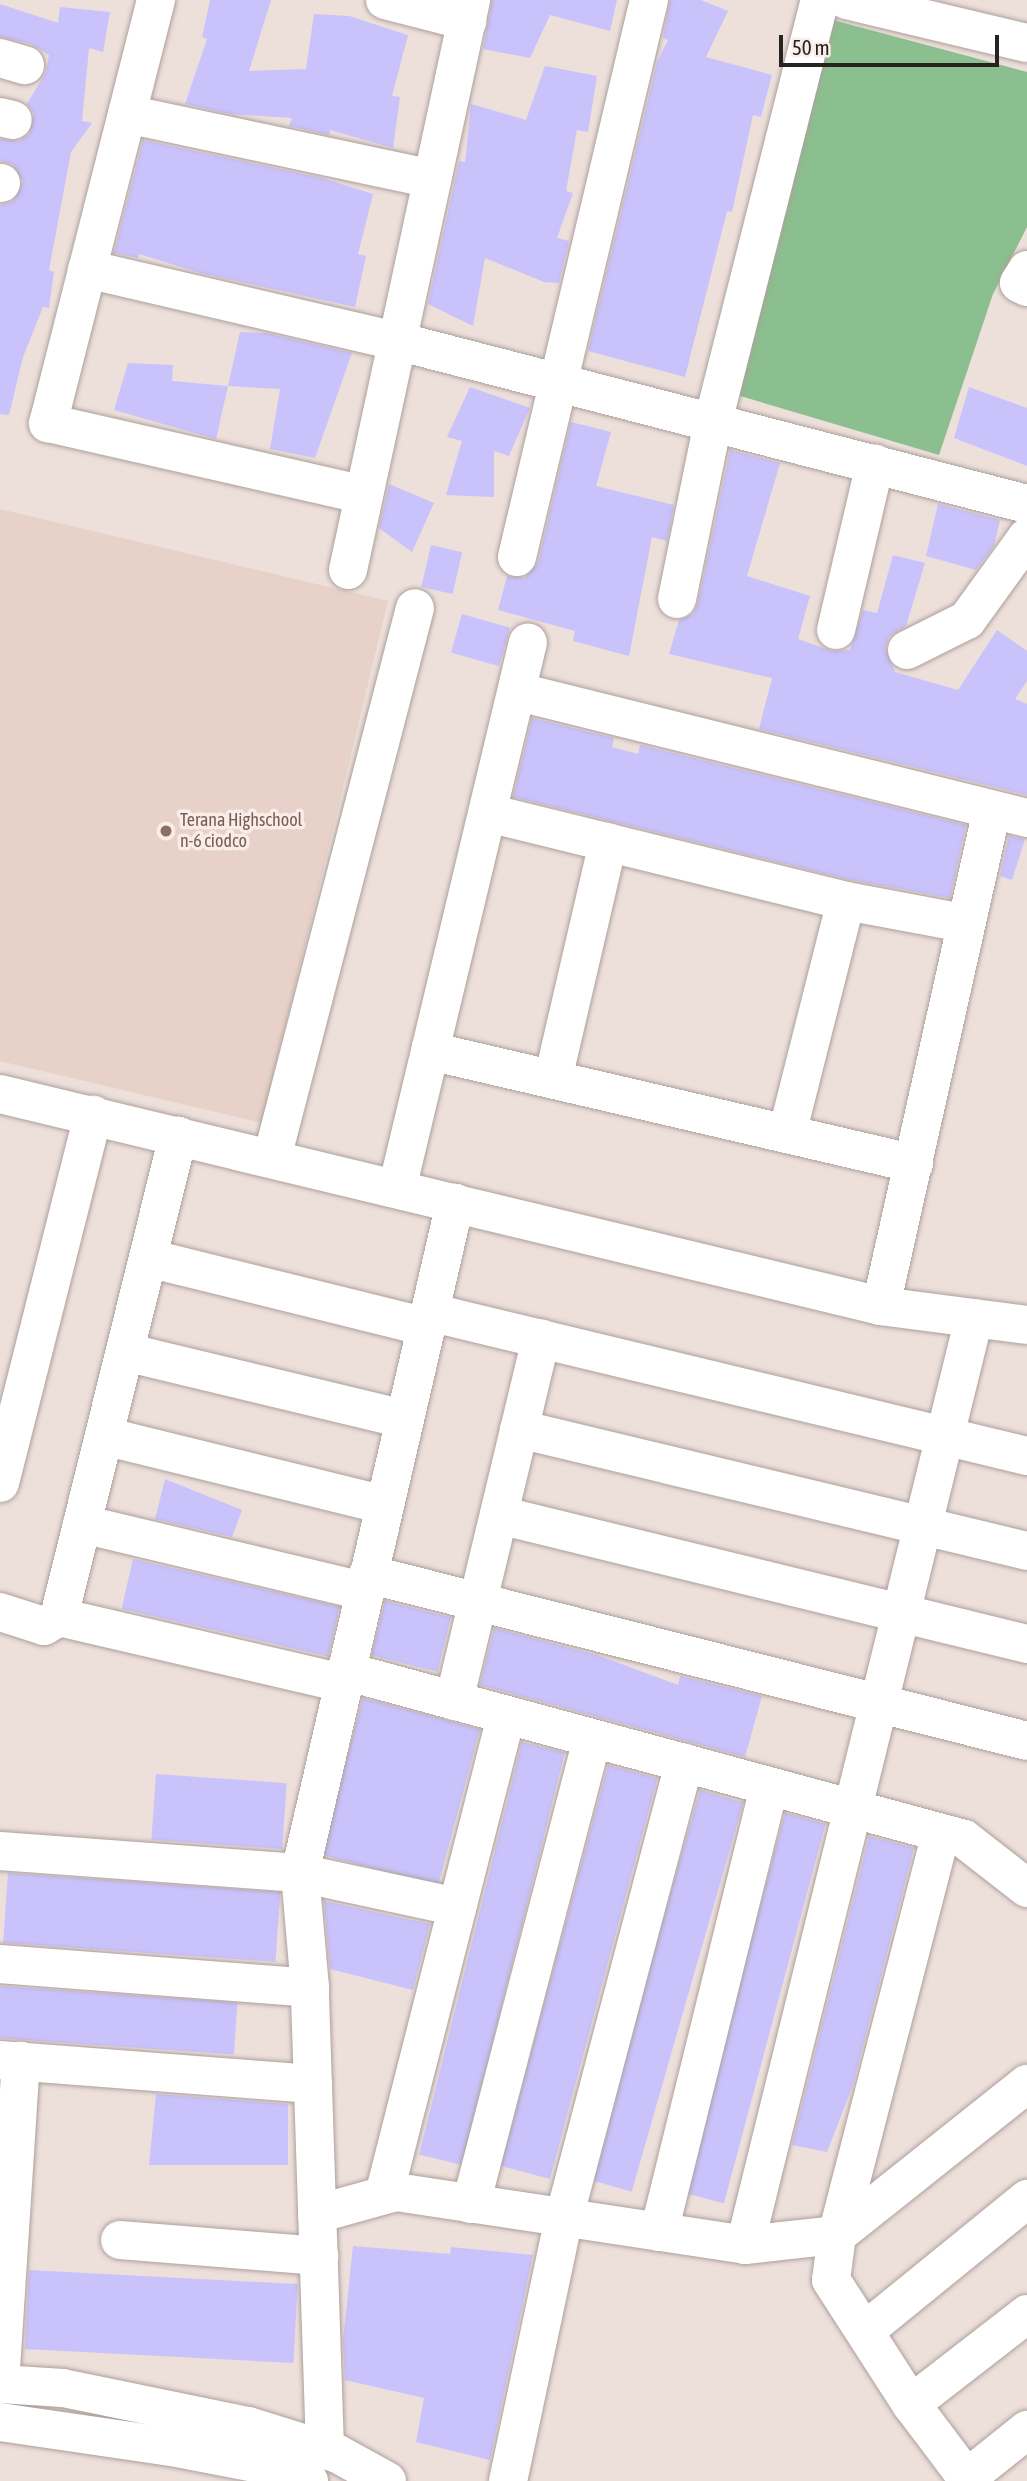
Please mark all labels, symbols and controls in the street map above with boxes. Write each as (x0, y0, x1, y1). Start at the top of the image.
scale bar (782, 21, 1002, 65)
text: 50 m (792, 35, 830, 59)
place label: Terana Highschool n-6 ciodco (180, 810, 302, 852)
marker: Terana Highschool n-6 ciodco (158, 823, 174, 839)

